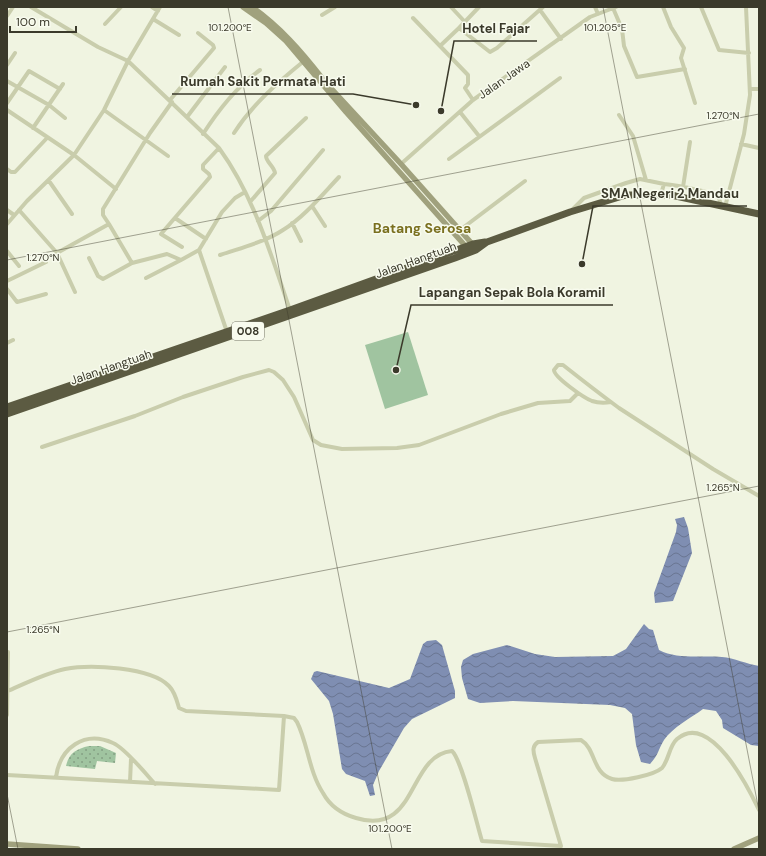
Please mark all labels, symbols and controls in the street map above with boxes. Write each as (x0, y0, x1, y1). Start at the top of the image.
scale bar (10, 8, 76, 34)
text: 100 m (16, 14, 50, 30)
callout: Hotel Fajar (454, 16, 537, 41)
text: Hotel Fajar (462, 20, 530, 37)
text: 101.200°E (208, 21, 252, 34)
text: 101.205°E (584, 21, 627, 34)
street label: Jalan Jawa (475, 55, 533, 103)
callout: Rumah Sakit Permata Hati (172, 69, 353, 94)
text: Rumah Sakit Permata Hati (180, 73, 346, 90)
text: 1.270°N (706, 109, 740, 122)
callout: SMA Negeri 2 Mandau (593, 181, 747, 206)
text: SMA Negeri 2 Mandau (601, 185, 739, 202)
district label: Batang Serosa (373, 219, 471, 237)
street label: Jalan Hangtuah (373, 238, 459, 282)
text: 1.270°N (26, 251, 60, 264)
callout: Lapangan Sepak Bola Koramil (411, 280, 613, 305)
text: Lapangan Sepak Bola Koramil (419, 284, 605, 301)
road number: 008 (232, 322, 264, 340)
street label: Jalan Hangtuah (68, 346, 154, 388)
text: 1.265°N (706, 481, 740, 494)
text: 1.265°N (26, 623, 60, 636)
text: 101.200°E (368, 822, 412, 835)

